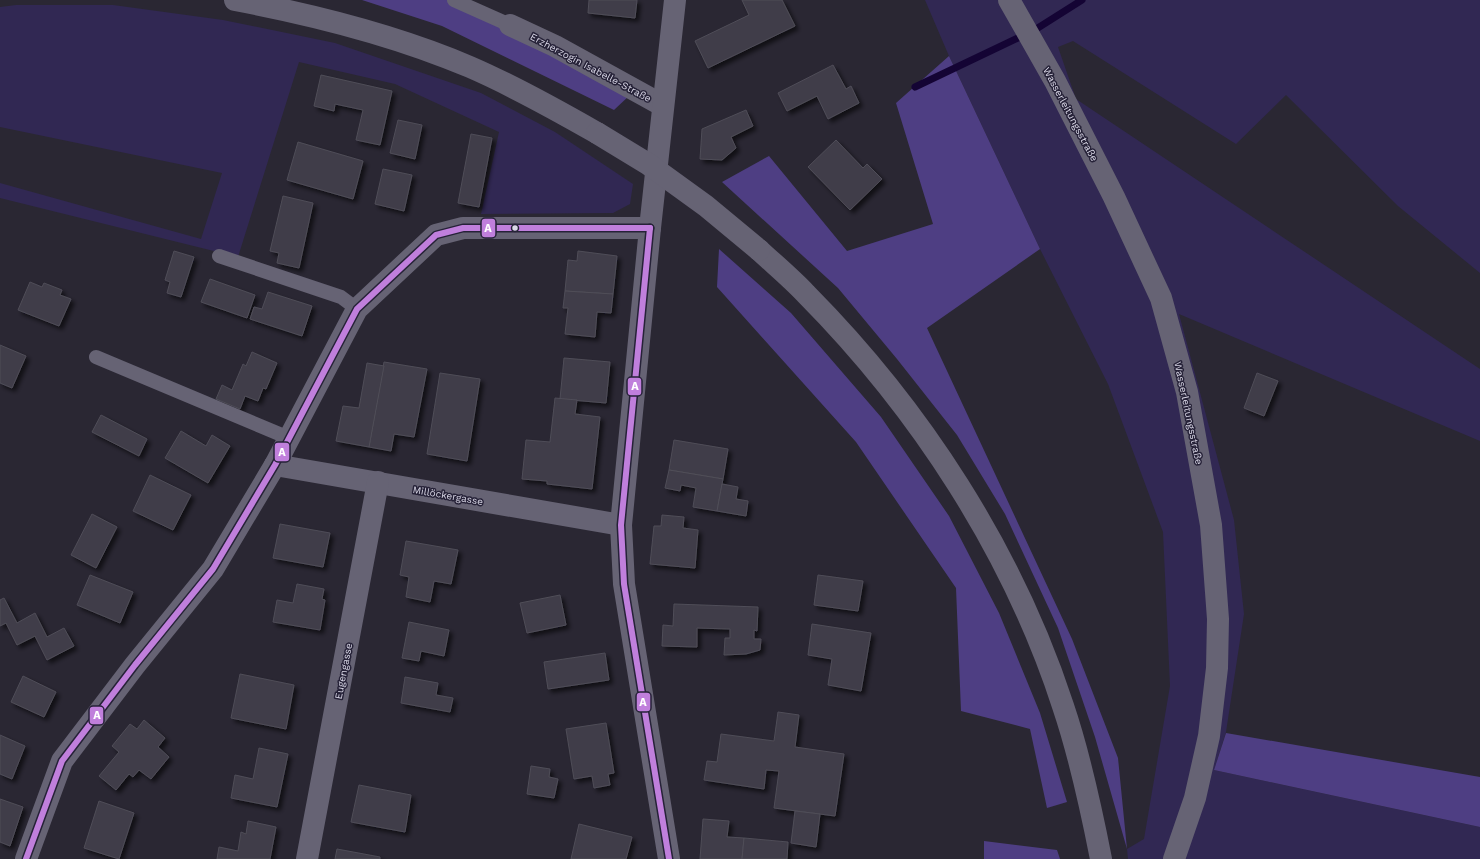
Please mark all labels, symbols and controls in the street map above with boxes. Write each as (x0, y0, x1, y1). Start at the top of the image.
street label: Erzherzogin Isabelle-Straße (528, 31, 653, 104)
street label: Wasserleitungsstraße (1041, 65, 1100, 163)
line badge: A (481, 218, 496, 238)
text: A (484, 222, 492, 235)
unlabelled marker (510, 223, 520, 233)
street label: Wasserleitungsstraße (1172, 361, 1205, 466)
line badge: A (627, 377, 642, 396)
text: A (631, 380, 639, 393)
line badge: A (274, 442, 290, 462)
text: A (278, 446, 286, 459)
street label: Millöckergasse (412, 484, 484, 507)
street label: Eugengasse (333, 642, 354, 700)
line badge: A (636, 692, 651, 712)
text: A (639, 696, 647, 709)
line badge: A (89, 706, 104, 725)
text: A (93, 709, 101, 722)

